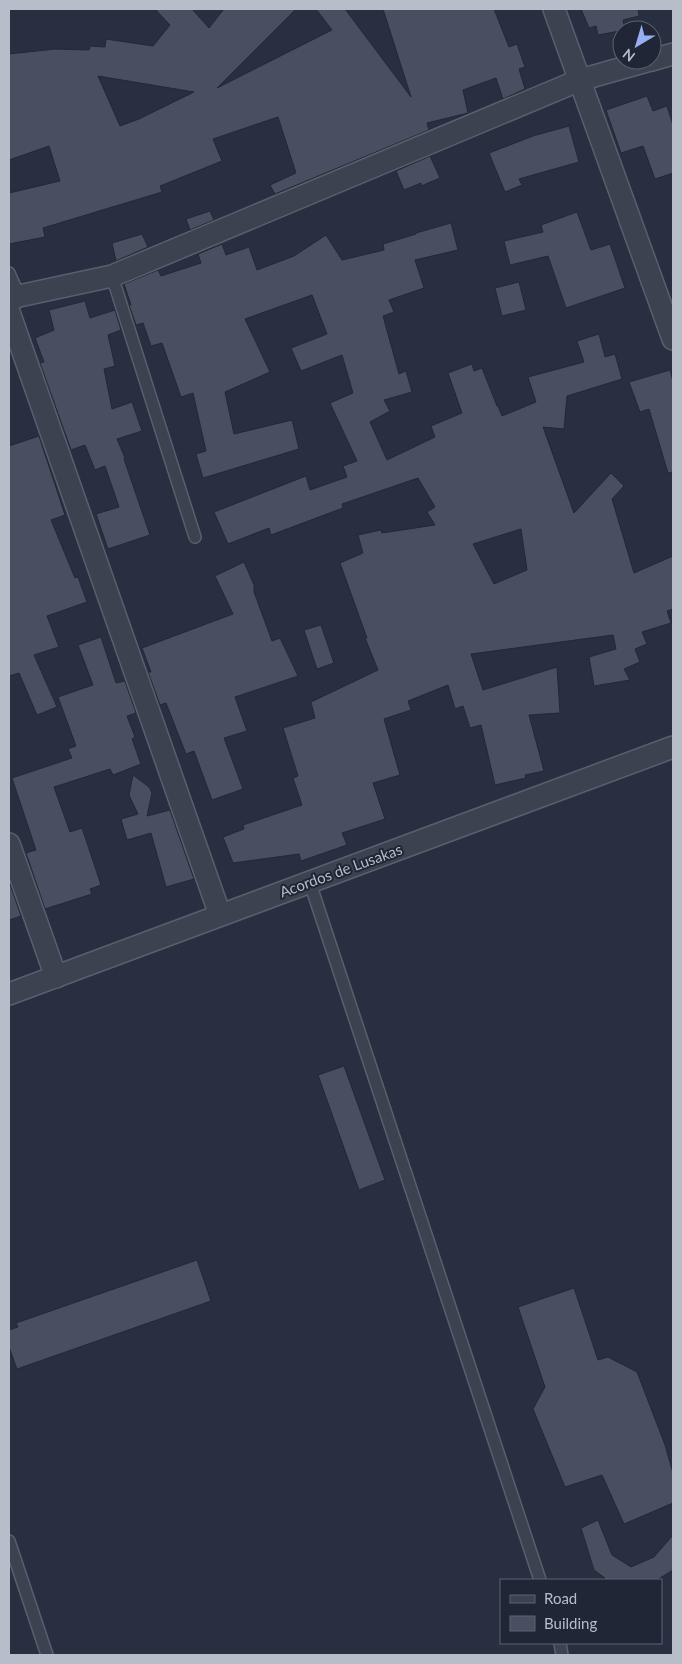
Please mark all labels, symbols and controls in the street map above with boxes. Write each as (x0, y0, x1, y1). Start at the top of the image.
north arrow (612, 20, 662, 70)
text: N (619, 46, 638, 66)
street label: Acordos de Lusakas (277, 840, 404, 901)
legend (500, 1579, 662, 1644)
text: Road (544, 1589, 577, 1607)
text: Building (544, 1614, 597, 1632)

